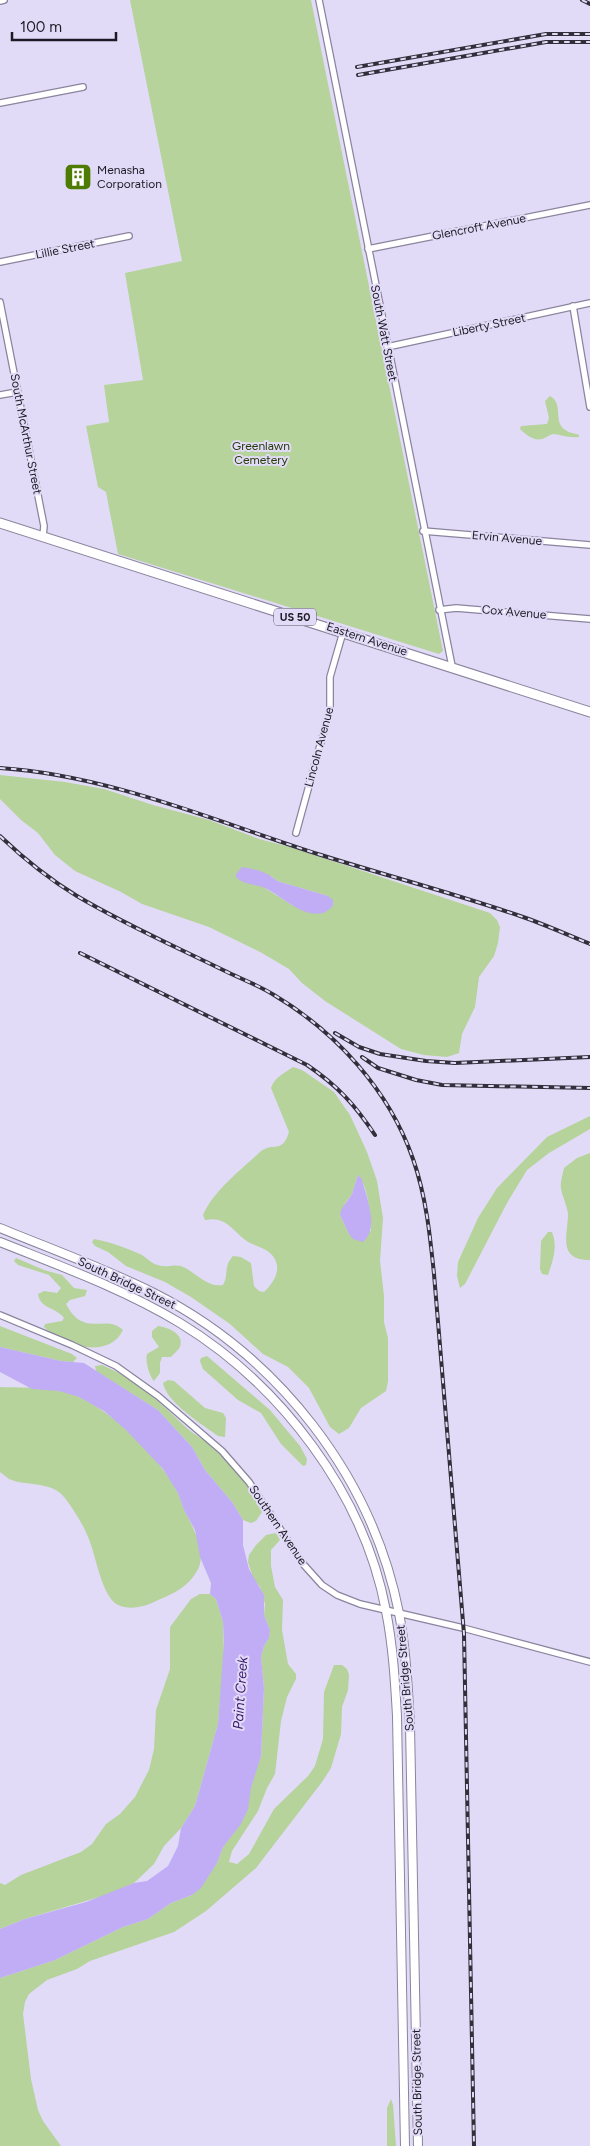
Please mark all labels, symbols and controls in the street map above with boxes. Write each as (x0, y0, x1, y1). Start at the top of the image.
scale bar (12, 10, 116, 42)
text: 100 m (20, 18, 62, 36)
building icon: Menasha Corporation (63, 162, 93, 192)
place label: Menasha Corporation (97, 163, 162, 191)
street label: Glencroft Avenue (431, 211, 527, 243)
street label: Lillie Street (34, 236, 96, 262)
street label: South Watt Street (368, 284, 400, 383)
street label: Liberty Street (451, 310, 527, 340)
street label: South McArthur Street (7, 372, 45, 496)
park label: Greenlawn Cemetery (232, 439, 290, 467)
street label: Ervin Avenue (471, 528, 543, 548)
street label: Cox Avenue (481, 602, 547, 622)
road number: US 50 (274, 608, 316, 626)
street label: Eastern Avenue (325, 619, 410, 659)
street label: Lincoln Avenue (302, 705, 336, 788)
street label: South Bridge Street (76, 1254, 179, 1312)
street label: Southern Avenue (246, 1482, 310, 1568)
street label: South Bridge Street (393, 1624, 417, 1732)
water label: Paint Creek (229, 1655, 252, 1730)
street label: South Bridge Street (409, 2028, 425, 2135)

